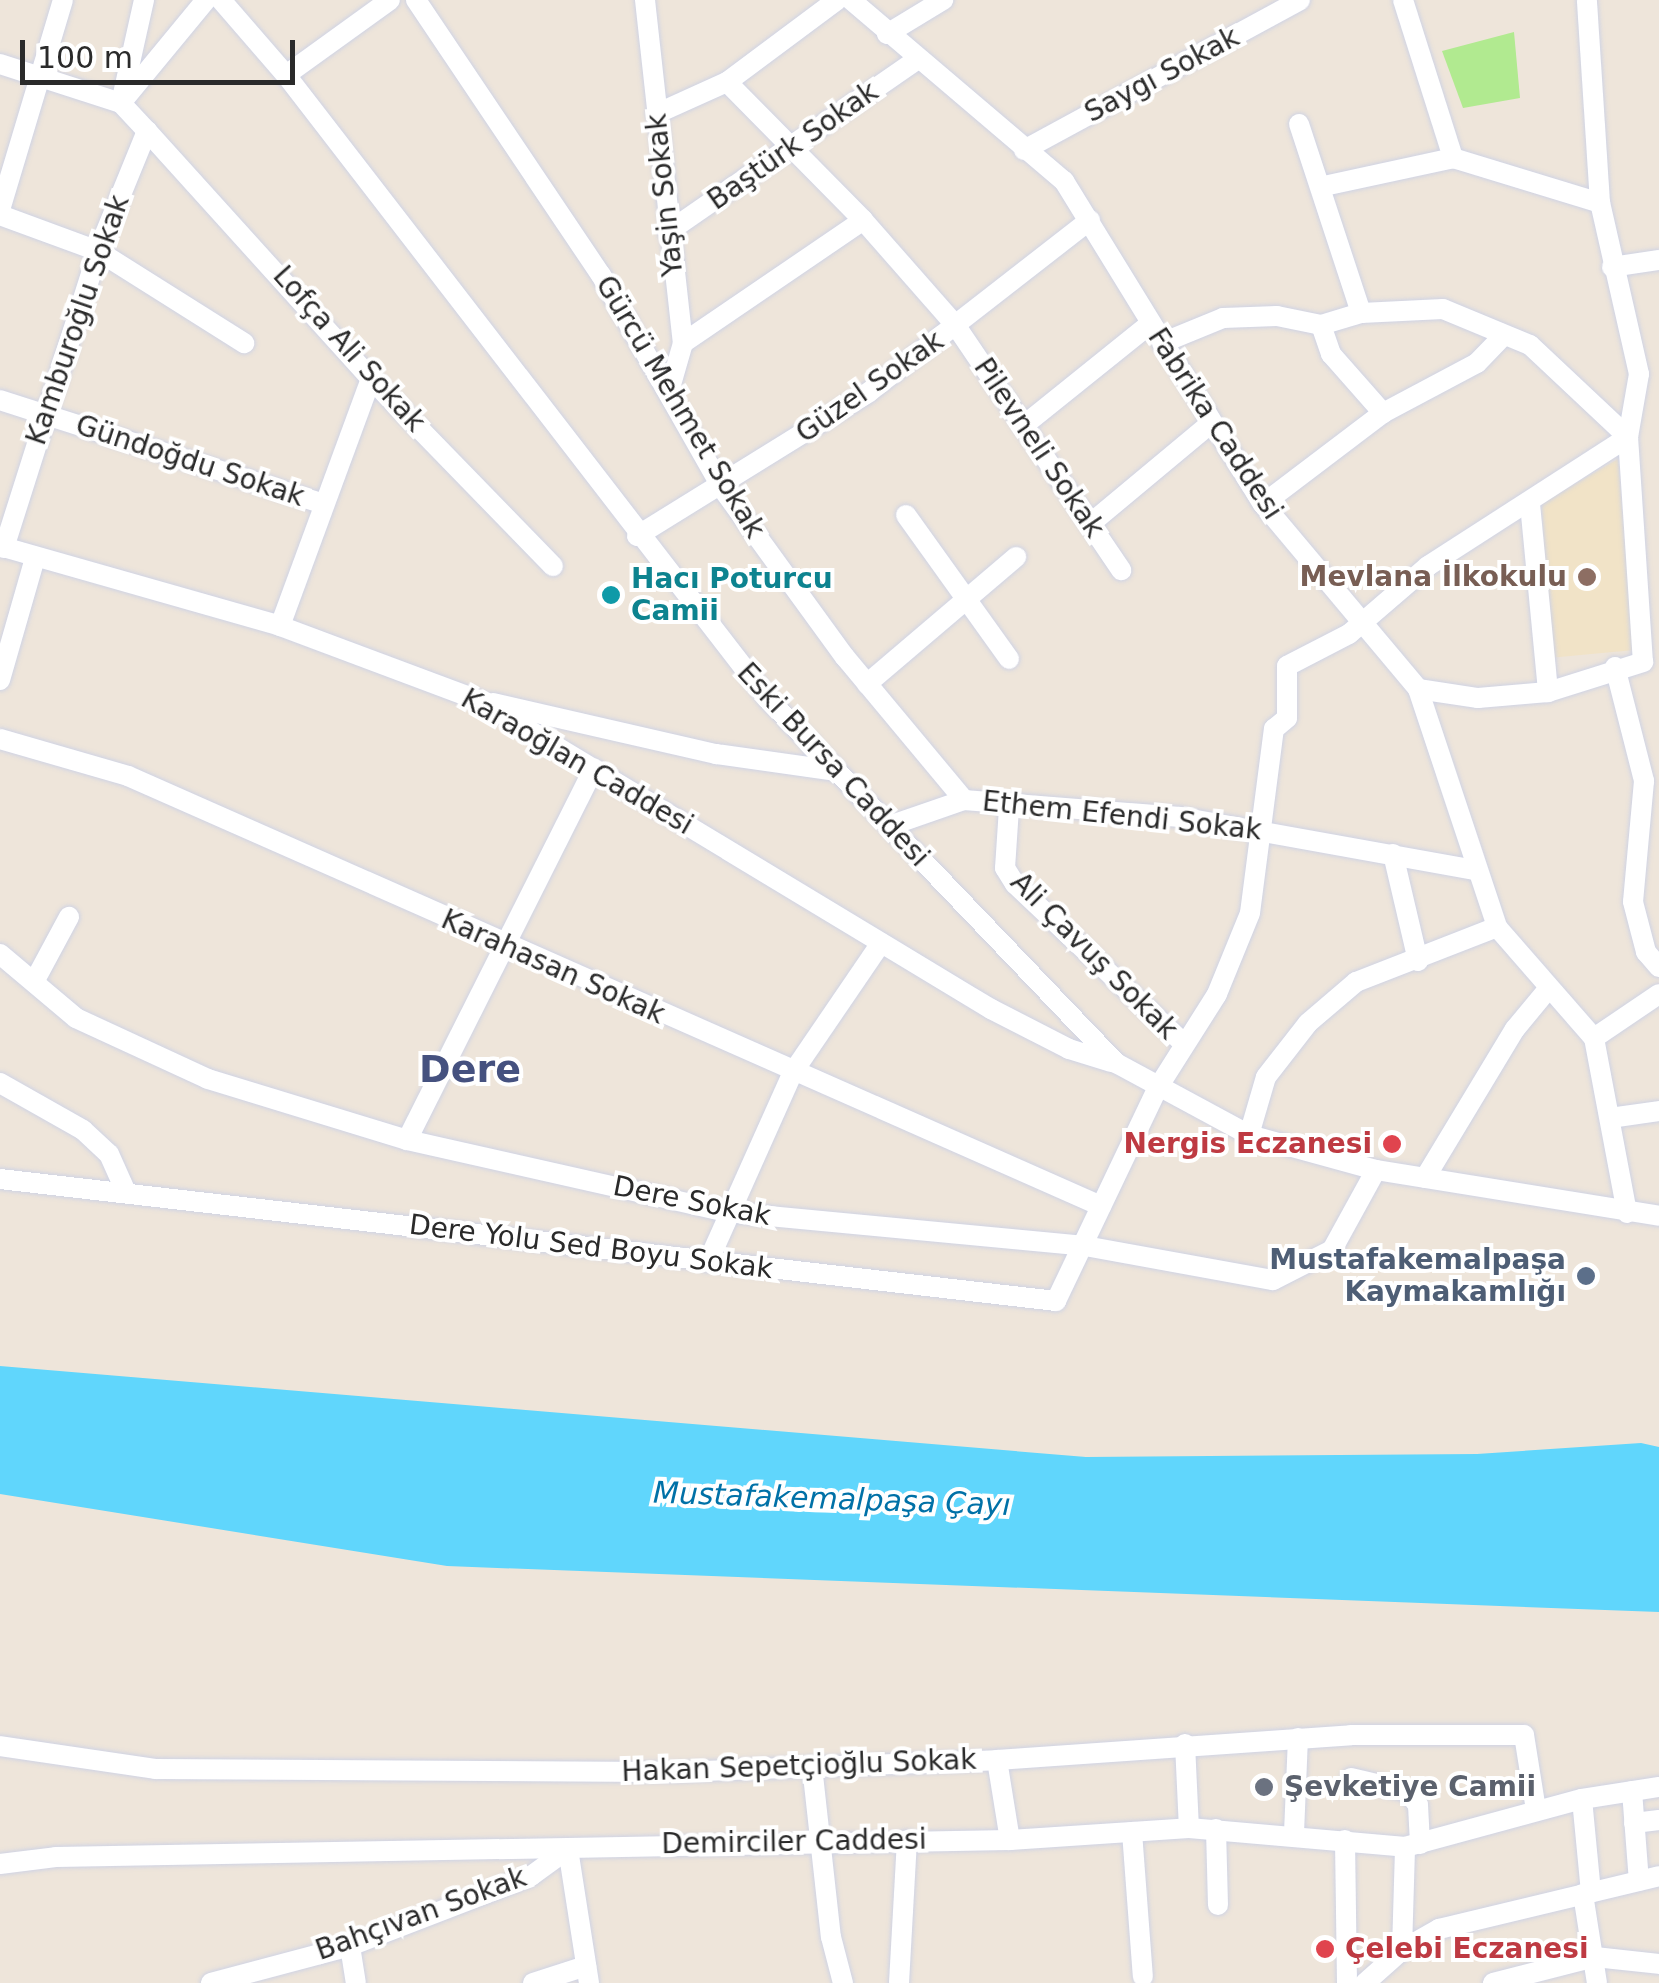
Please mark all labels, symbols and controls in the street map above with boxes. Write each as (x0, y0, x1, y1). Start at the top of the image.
scale bar (25, 20, 300, 82)
street label: Saygı Sokak (1079, 20, 1245, 130)
text: 100 m (37, 40, 133, 75)
street label: Baştürk Sokak (701, 75, 885, 217)
street label: Yaşin Sokak (640, 112, 690, 278)
street label: Kamburoğlu Sokak (19, 191, 137, 449)
street label: Lofça Ali Sokak (266, 259, 432, 439)
street label: Gürcü Mehmet Sokak (588, 270, 772, 544)
street label: Fabrika Caddesi (1141, 322, 1289, 526)
street label: Güzel Sokak (790, 324, 950, 450)
street label: Pilevneli Sokak (967, 352, 1111, 544)
street label: Gündoğdu Sokak (71, 408, 309, 514)
place label: Mevlana İlkokulu (1300, 560, 1567, 594)
place label: Hacı Poturcu Camii (631, 562, 833, 628)
marker: Mevlana İlkokulu (1576, 566, 1598, 588)
marker: Hacı Poturcu Camii (600, 584, 622, 606)
street label: Eski Bursa Caddesi (730, 656, 936, 874)
street label: Karaoğlan Caddesi (455, 682, 699, 842)
street label: Ethem Efendi Sokak (981, 785, 1263, 847)
street label: Ali Çavuş Sokak (1004, 866, 1184, 1046)
street label: Karahasan Sokak (436, 903, 670, 1031)
district label: Dere (419, 1047, 521, 1093)
place label: Nergis Eczanesi (1124, 1127, 1372, 1161)
marker: Nergis Eczanesi (1381, 1133, 1403, 1155)
street label: Dere Sokak (610, 1169, 774, 1233)
street label: Dere Yolu Sed Boyu Sokak (407, 1208, 775, 1286)
place label: Mustafakemalpaşa Kaymakamlığı (1269, 1243, 1566, 1309)
marker: Mustafakemalpaşa Kaymakamlığı (1575, 1265, 1597, 1287)
water label: Mustafakemalpaşa Çayı (653, 1475, 1011, 1523)
street label: Hakan Sepetçioğlu Sokak (621, 1743, 977, 1789)
place label: Şevketiye Camii (1284, 1770, 1536, 1804)
marker: Şevketiye Camii (1253, 1776, 1275, 1798)
street label: Demirciler Caddesi (661, 1823, 927, 1861)
street label: Bahçıvan Sokak (311, 1860, 531, 1968)
place label: Çelebi Eczanesi (1345, 1932, 1589, 1966)
marker: Çelebi Eczanesi (1314, 1938, 1336, 1960)

